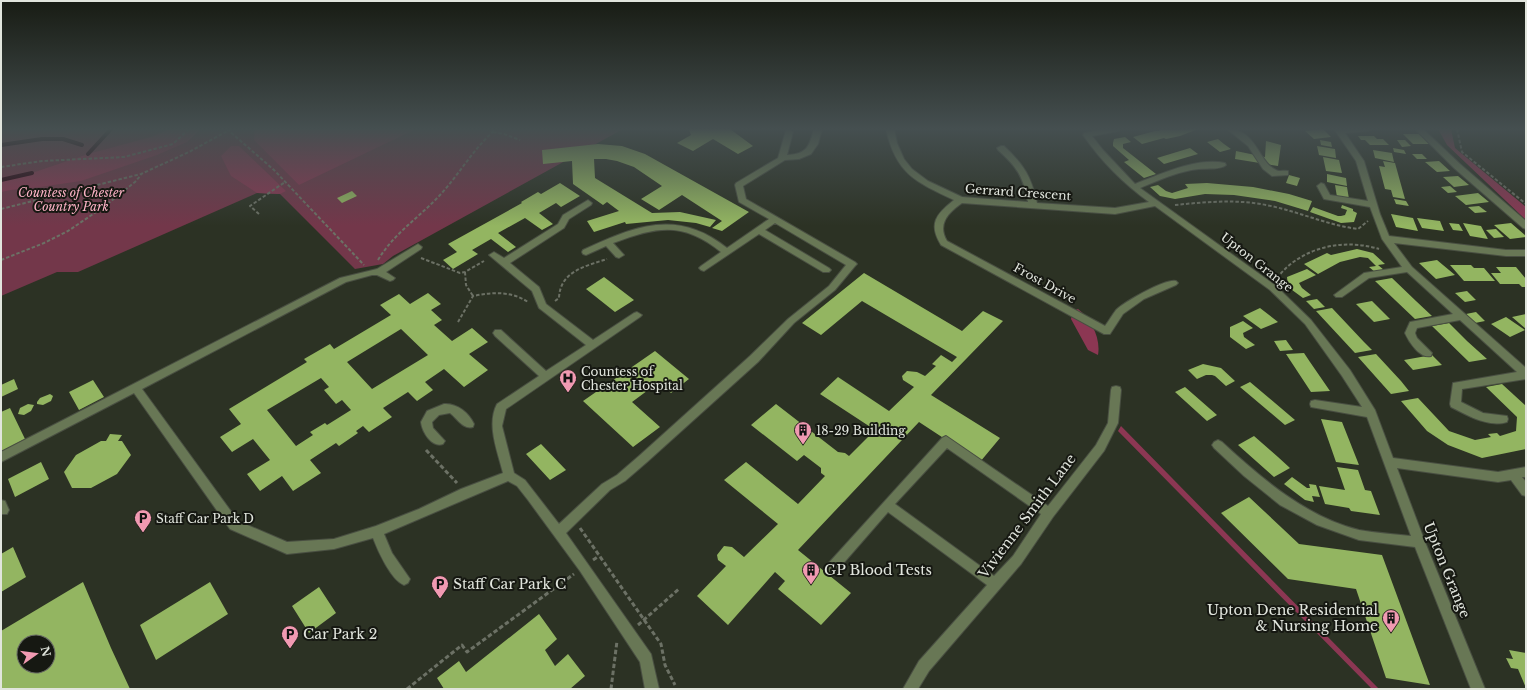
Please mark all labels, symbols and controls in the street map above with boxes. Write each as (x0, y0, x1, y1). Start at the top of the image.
street label: Gerrard Crescent (964, 181, 1072, 203)
park label: Countess of Chester Country Park (18, 185, 125, 214)
street label: Upton Grange (1218, 229, 1296, 295)
street label: Frost Drive (1011, 260, 1079, 306)
place label: Countess of Chester Hospital (581, 364, 683, 393)
hospital icon: Countess of Chester Hospital (558, 368, 578, 393)
building icon: 18-29 Building (793, 420, 813, 445)
place label: 18-29 Building (816, 423, 906, 438)
street label: Vivienne Smith Lane (974, 450, 1080, 583)
parking icon: Staff Car Park D (133, 508, 153, 533)
place label: Staff Car Park D (156, 511, 254, 526)
street label: Upton Grange (1420, 519, 1474, 621)
building icon: GP Blood Tests (801, 560, 821, 585)
place label: GP Blood Tests (824, 561, 932, 579)
parking icon: Staff Car Park C (430, 574, 450, 599)
place label: Staff Car Park C (453, 575, 566, 593)
place label: Upton Dene Residential & Nursing Home (1207, 601, 1378, 635)
building icon: Upton Dene Residential & Nursing Home (1381, 608, 1401, 633)
parking icon: Car Park 2 (280, 624, 300, 649)
place label: Car Park 2 (303, 625, 377, 643)
north arrow (16, 634, 56, 674)
text: N (38, 645, 54, 659)

